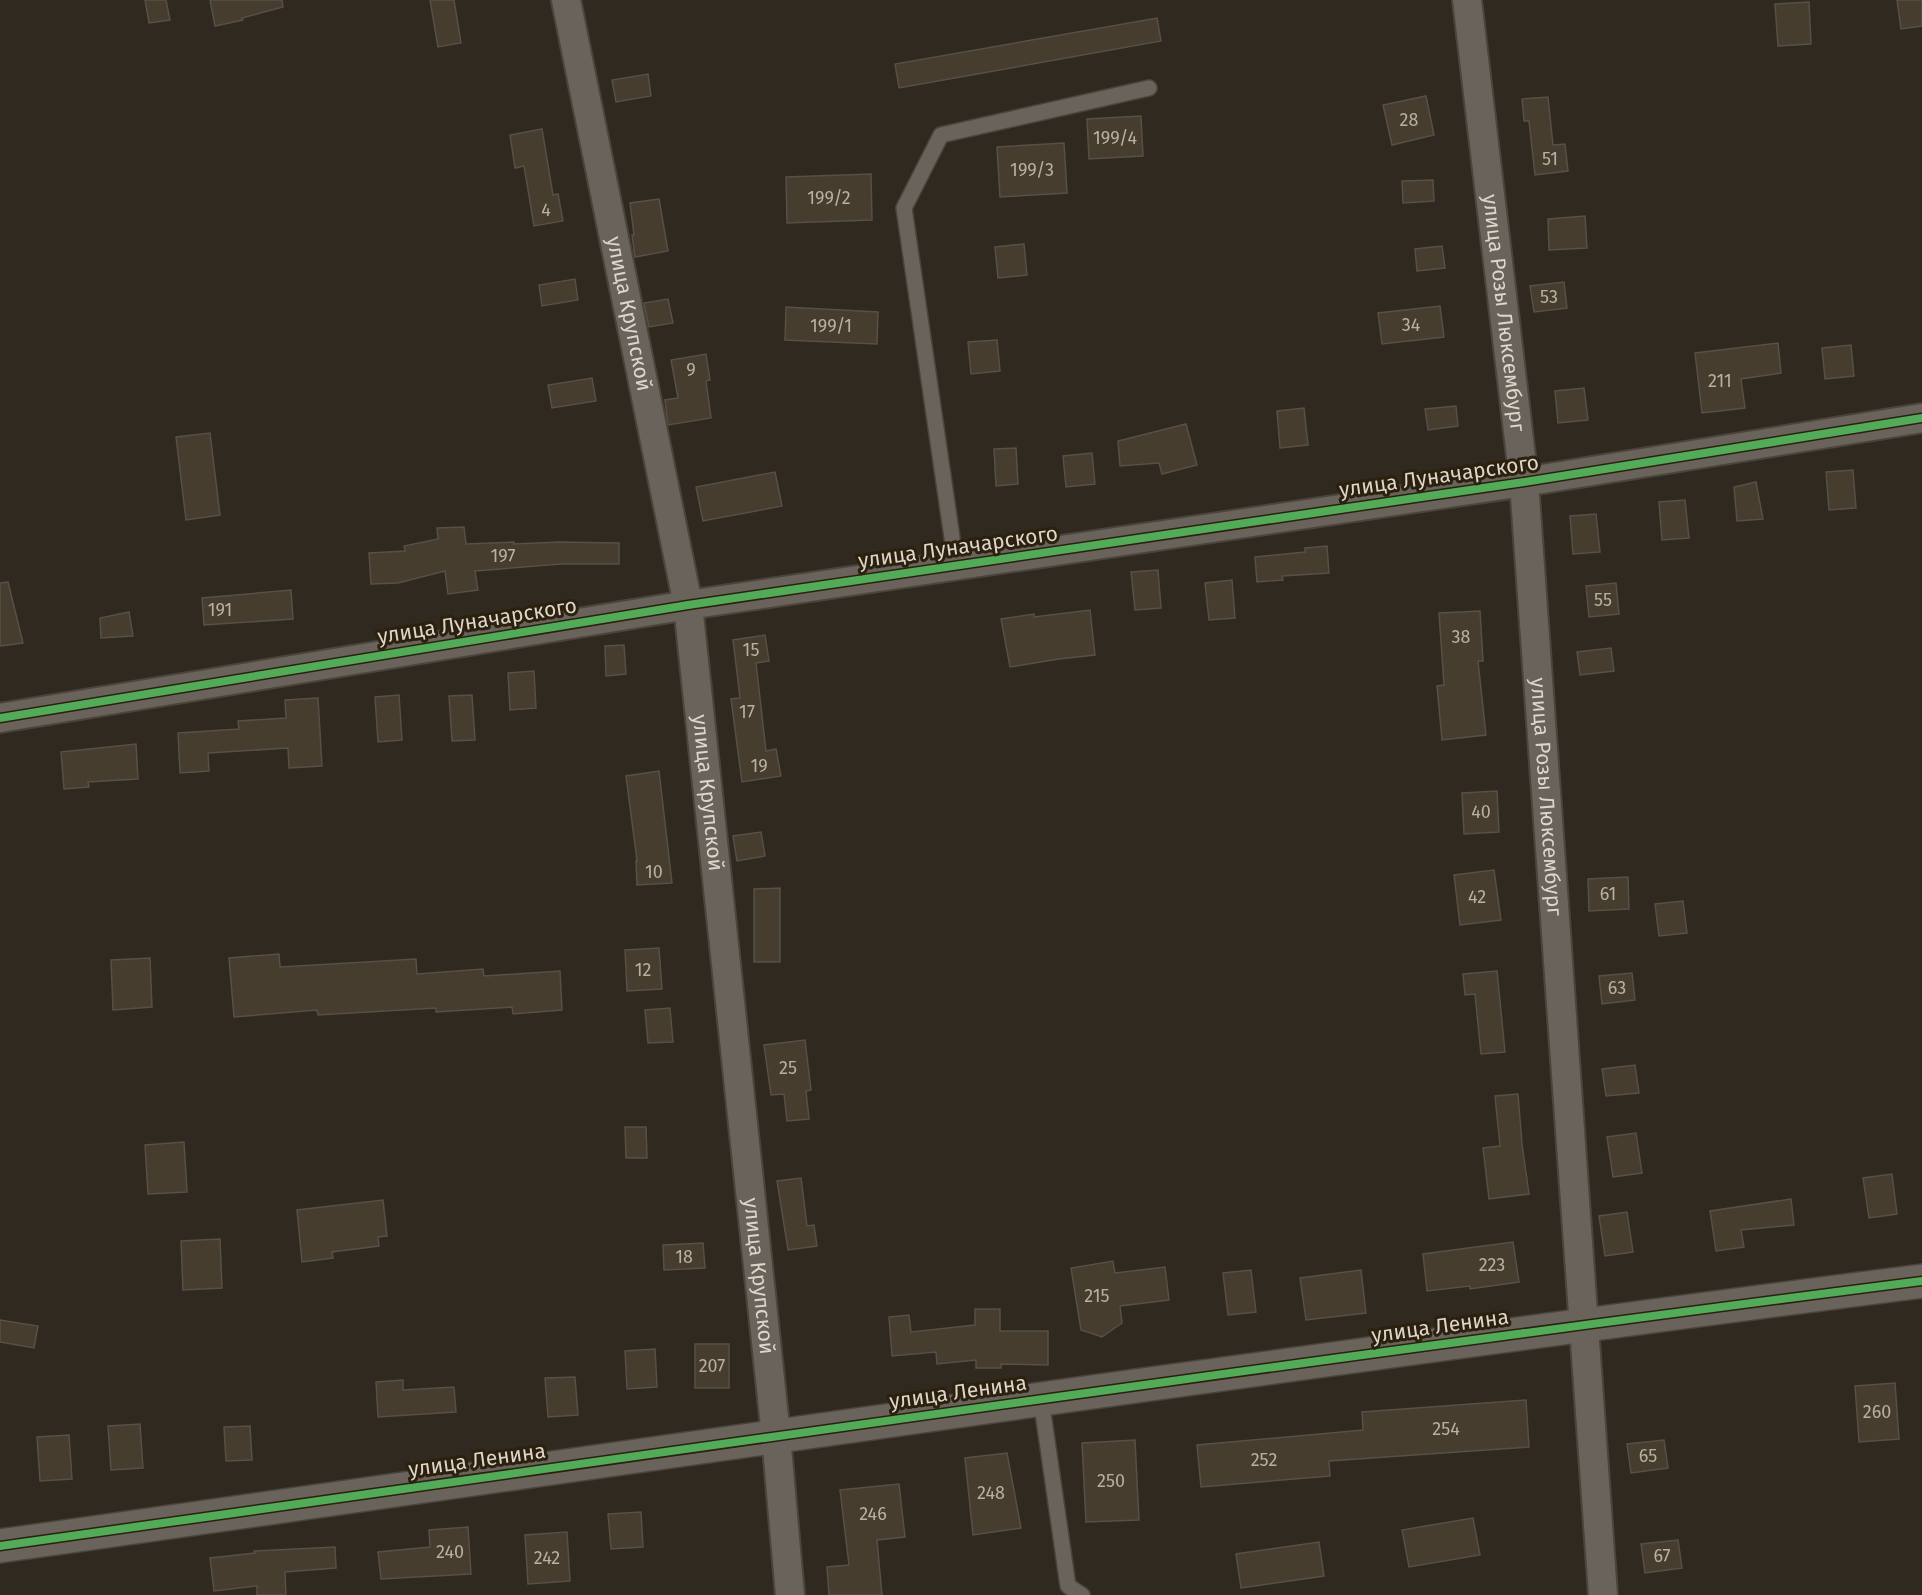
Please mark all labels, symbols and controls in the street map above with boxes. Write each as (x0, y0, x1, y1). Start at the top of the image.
house number: 28 (1400, 109, 1418, 131)
house number: 199/4 (1093, 127, 1137, 149)
house number: 51 (1542, 148, 1558, 170)
house number: 199/3 (1010, 159, 1054, 181)
house number: 199/2 (807, 187, 851, 209)
street label: улица Розы Люксембург (1477, 193, 1531, 433)
house number: 4 (541, 199, 551, 221)
street label: улица Крупской (601, 234, 658, 393)
house number: 53 (1540, 286, 1558, 308)
house number: 34 (1402, 314, 1421, 336)
house number: 199/1 (810, 315, 852, 337)
house number: 9 (686, 359, 696, 381)
house number: 211 (1708, 370, 1732, 392)
street label: улица Луначарского (1337, 449, 1541, 503)
street label: улица Луначарского (856, 520, 1060, 574)
house number: 197 (491, 545, 515, 567)
house number: 55 (1594, 589, 1612, 611)
street label: улица Луначарского (376, 592, 578, 650)
house number: 191 (208, 599, 232, 621)
house number: 38 (1452, 626, 1471, 648)
house number: 15 (743, 639, 759, 661)
street label: улица Розы Люксембург (1525, 677, 1568, 917)
house number: 17 (739, 701, 755, 723)
street label: улица Крупской (687, 713, 729, 872)
house number: 19 (750, 755, 768, 777)
house number: 40 (1471, 801, 1491, 823)
house number: 10 (645, 861, 663, 883)
house number: 61 (1600, 883, 1616, 905)
house number: 42 (1468, 886, 1486, 908)
house number: 12 (635, 959, 651, 981)
house number: 63 (1608, 977, 1626, 999)
house number: 25 (779, 1057, 797, 1079)
street label: улица Крупской (738, 1196, 780, 1356)
house number: 18 (675, 1246, 693, 1268)
house number: 223 (1479, 1254, 1505, 1276)
house number: 215 (1084, 1285, 1110, 1307)
street label: улица Ленина (1370, 1304, 1510, 1348)
house number: 207 (699, 1355, 725, 1377)
street label: улица Ленина (888, 1370, 1028, 1414)
house number: 260 (1863, 1401, 1891, 1423)
house number: 254 (1432, 1418, 1460, 1440)
street label: улица Ленина (407, 1438, 547, 1482)
house number: 65 (1639, 1445, 1657, 1467)
house number: 252 (1251, 1449, 1277, 1471)
house number: 250 (1097, 1470, 1125, 1492)
house number: 248 (977, 1482, 1005, 1504)
house number: 246 (859, 1503, 887, 1525)
house number: 240 (436, 1541, 464, 1563)
house number: 67 (1653, 1545, 1671, 1567)
house number: 242 (534, 1547, 560, 1569)

